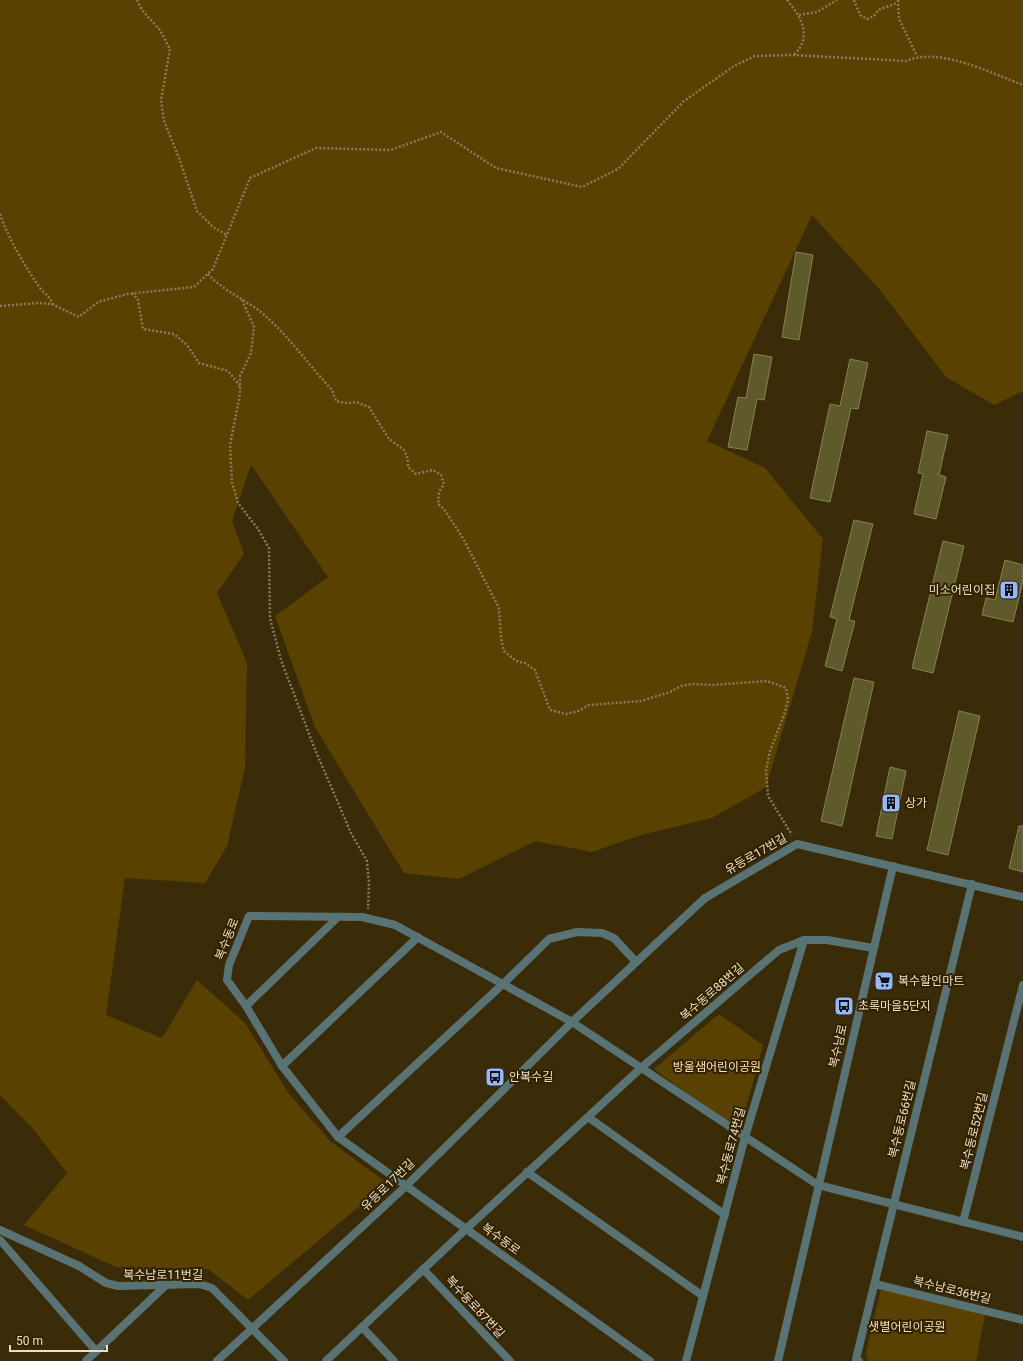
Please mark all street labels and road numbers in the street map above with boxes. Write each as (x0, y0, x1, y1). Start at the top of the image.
street label: 유등로17번길 (723, 831, 789, 877)
street label: 복수동로 (212, 916, 242, 962)
street label: 복수동로88번길 (677, 961, 747, 1023)
street label: 복수남로 (826, 1023, 850, 1069)
street label: 복수동로66번길 (886, 1079, 918, 1159)
street label: 복수동로52번길 (958, 1091, 990, 1171)
street label: 복수동로74번길 (714, 1106, 748, 1186)
street label: 유등로17번길 (358, 1156, 418, 1214)
street label: 복수동로 (479, 1220, 523, 1258)
street label: 복수남로11번길 (123, 1268, 203, 1282)
street label: 복수동로87번길 (443, 1273, 507, 1341)
street label: 복수남로36번길 (912, 1274, 992, 1306)

